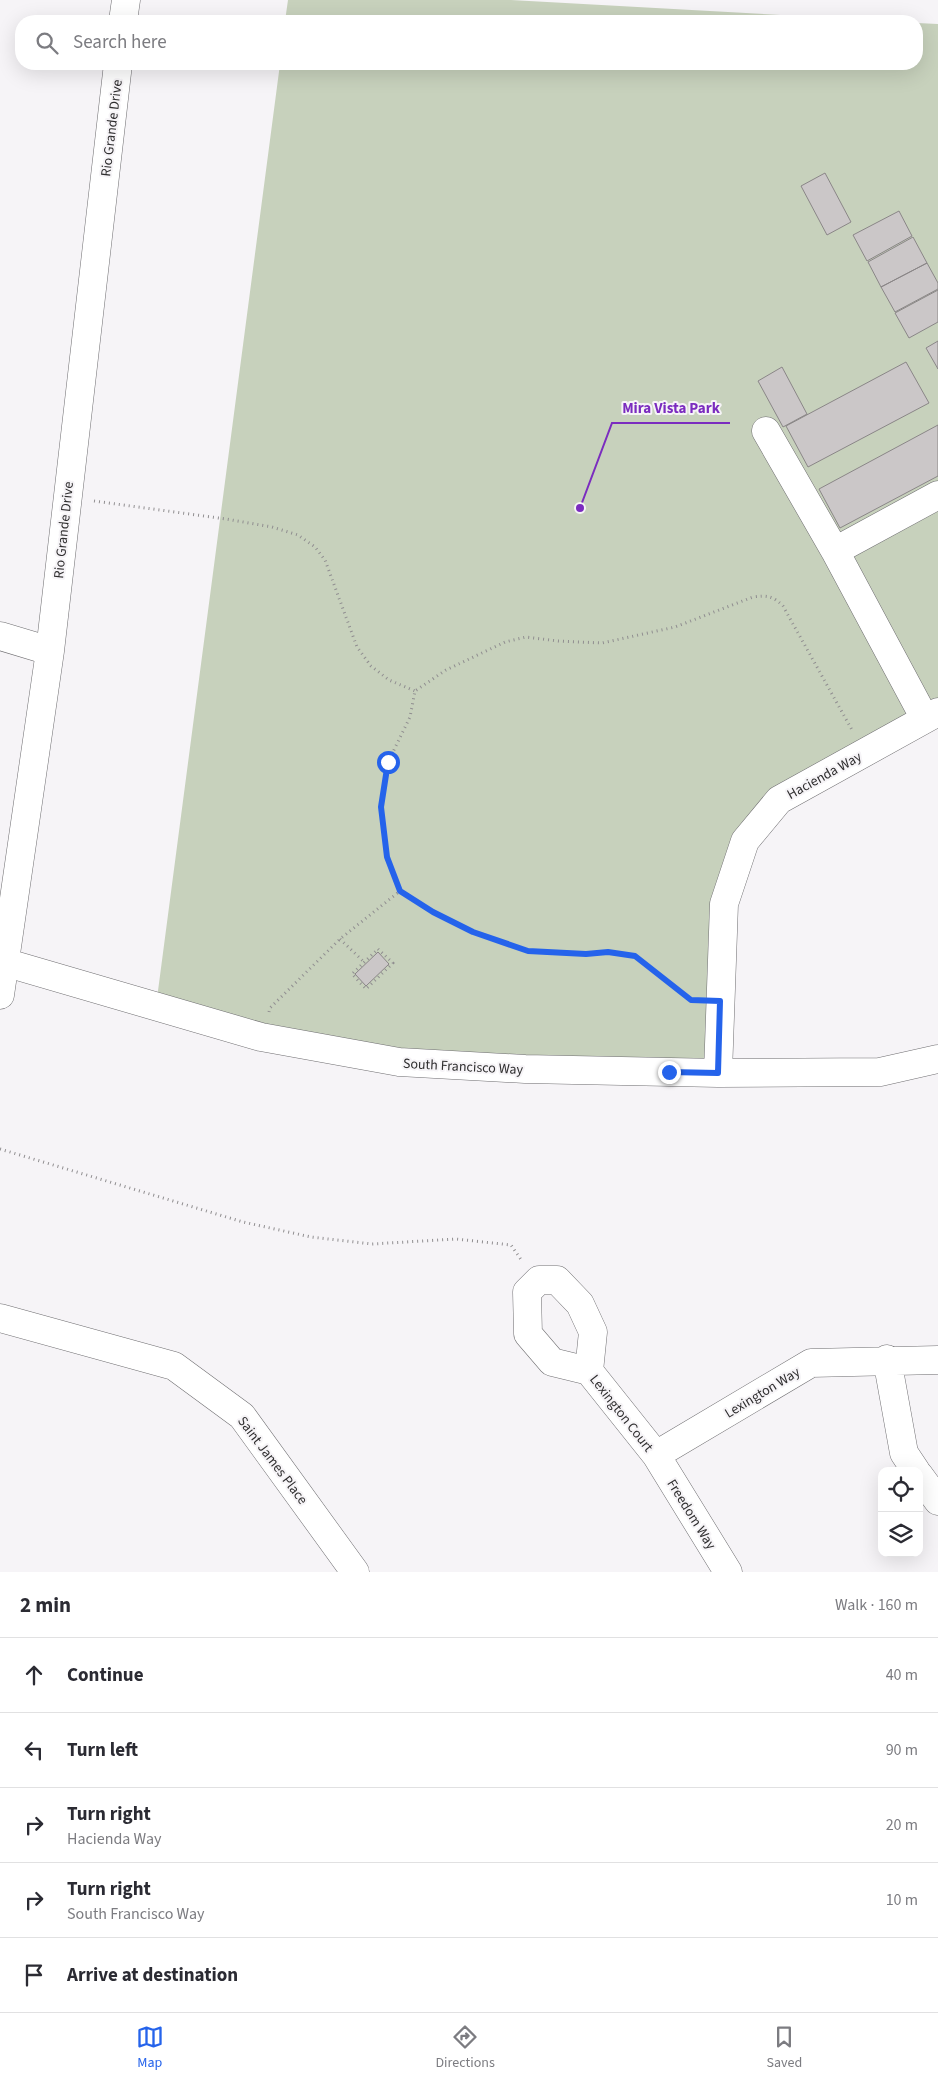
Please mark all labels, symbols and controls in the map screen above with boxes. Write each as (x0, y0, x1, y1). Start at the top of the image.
search box (15, 15, 923, 70)
icon: search (33, 29, 61, 57)
text: Search here (73, 29, 167, 56)
street label: Rio Grande Drive (96, 78, 128, 178)
callout: Mira Vista Park (612, 393, 730, 423)
text: Mira Vista Park (622, 398, 721, 419)
street label: Rio Grande Drive (49, 481, 79, 580)
street label: Hacienda Way (784, 747, 866, 805)
route start (377, 751, 400, 774)
street label: South Francisco Way (402, 1054, 524, 1080)
route end (658, 1061, 681, 1084)
street label: Lexington Way (721, 1362, 804, 1423)
street label: Lexington Court (585, 1371, 658, 1457)
street label: Saint James Place (232, 1412, 312, 1509)
map controls (878, 1467, 923, 1557)
button: locate (878, 1467, 923, 1512)
street label: Freedom Way (662, 1476, 721, 1554)
button: layers (878, 1512, 923, 1557)
text: 2 min (20, 1590, 71, 1620)
text: Walk · 160 m (835, 1594, 918, 1616)
icon: ahead (20, 1661, 48, 1689)
text: Continue (67, 1662, 144, 1689)
text: 40 m (886, 1664, 918, 1686)
icon: left (20, 1736, 48, 1764)
text: Turn left (67, 1737, 138, 1764)
text: 90 m (886, 1739, 918, 1761)
text: Turn right (67, 1801, 151, 1828)
icon: right (20, 1811, 48, 1839)
text: 20 m (886, 1814, 918, 1836)
text: Hacienda Way (67, 1828, 161, 1850)
text: Turn right (67, 1876, 151, 1903)
icon: right (20, 1886, 48, 1914)
text: 10 m (886, 1889, 918, 1911)
text: South Francisco Way (67, 1903, 204, 1925)
icon: arrive (20, 1961, 48, 1989)
text: Arrive at destination (67, 1962, 238, 1989)
tab: Map (136, 2023, 164, 2073)
tab: Directions (436, 2023, 495, 2073)
tab: Saved (766, 2023, 802, 2073)

